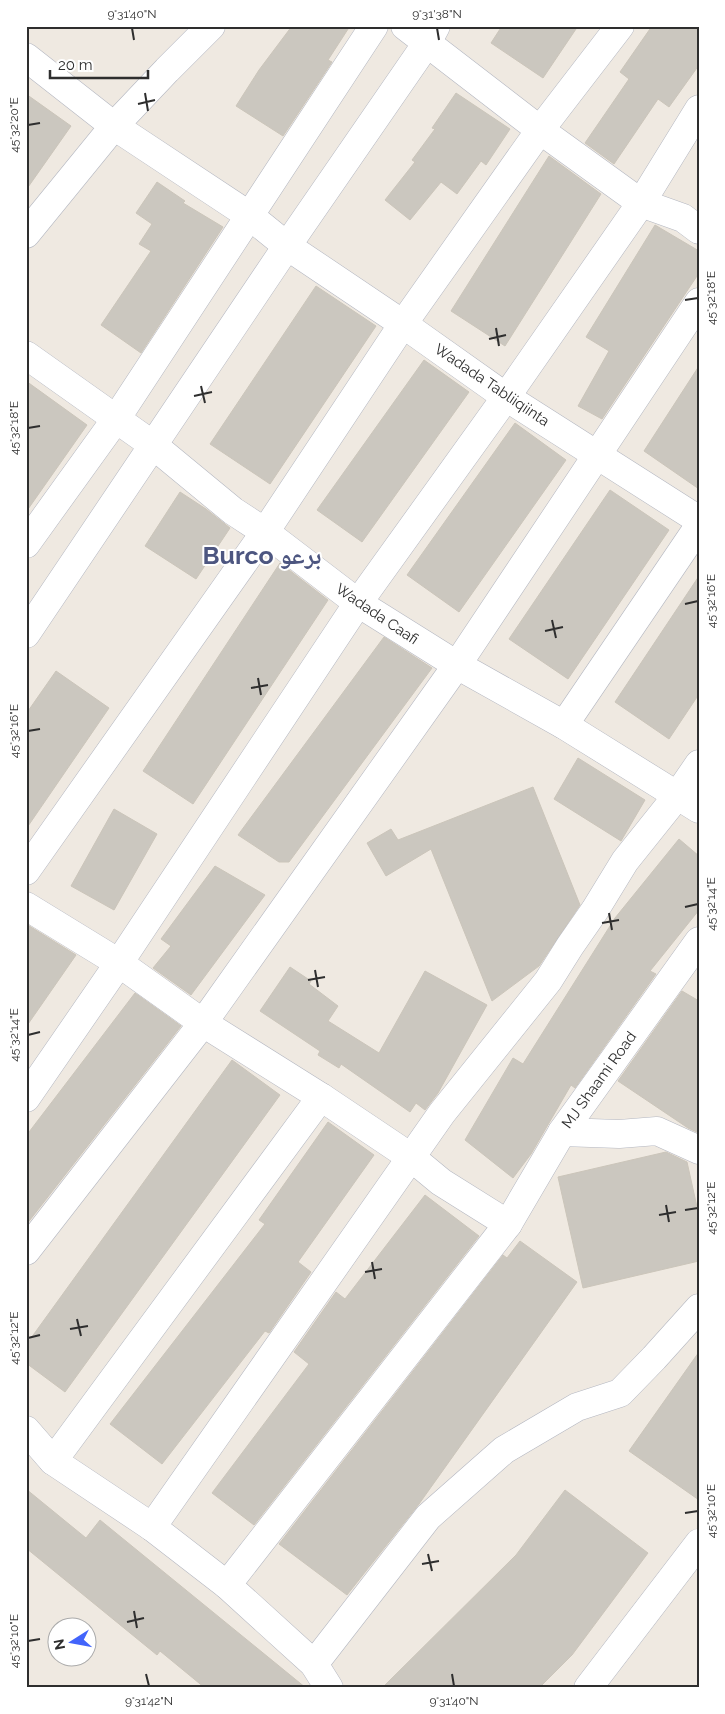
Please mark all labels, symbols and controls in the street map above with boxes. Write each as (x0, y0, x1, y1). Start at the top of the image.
text: 9°31'40"N (108, 7, 156, 21)
text: 9°31'38"N (412, 7, 462, 21)
scale bar (50, 48, 148, 80)
text: 20 m (58, 56, 93, 74)
text: 45°32'20"E (7, 97, 21, 153)
text: 45°32'18"E (704, 271, 718, 325)
street label: Wadada Tabliiqiinta (431, 340, 553, 430)
text: 45°32'18"E (7, 401, 21, 455)
district label: Burco برعو (203, 540, 321, 570)
text: 45°32'16"E (704, 574, 718, 628)
street label: Wadada Caafi (332, 580, 422, 648)
text: 45°32'16"E (7, 704, 21, 758)
text: 45°32'14"E (704, 877, 718, 931)
text: 45°32'14"E (7, 1008, 21, 1062)
street label: MJ Shaami Road (558, 1028, 640, 1132)
text: 45°32'12"E (704, 1181, 718, 1235)
text: 45°32'12"E (7, 1311, 21, 1365)
text: 45°32'10"E (704, 1484, 718, 1538)
text: 45°32'10"E (7, 1614, 21, 1668)
north arrow (48, 1616, 98, 1666)
text: N (50, 1638, 68, 1651)
text: 9°31'42"N (125, 1694, 173, 1708)
text: 9°31'40"N (430, 1694, 478, 1708)

